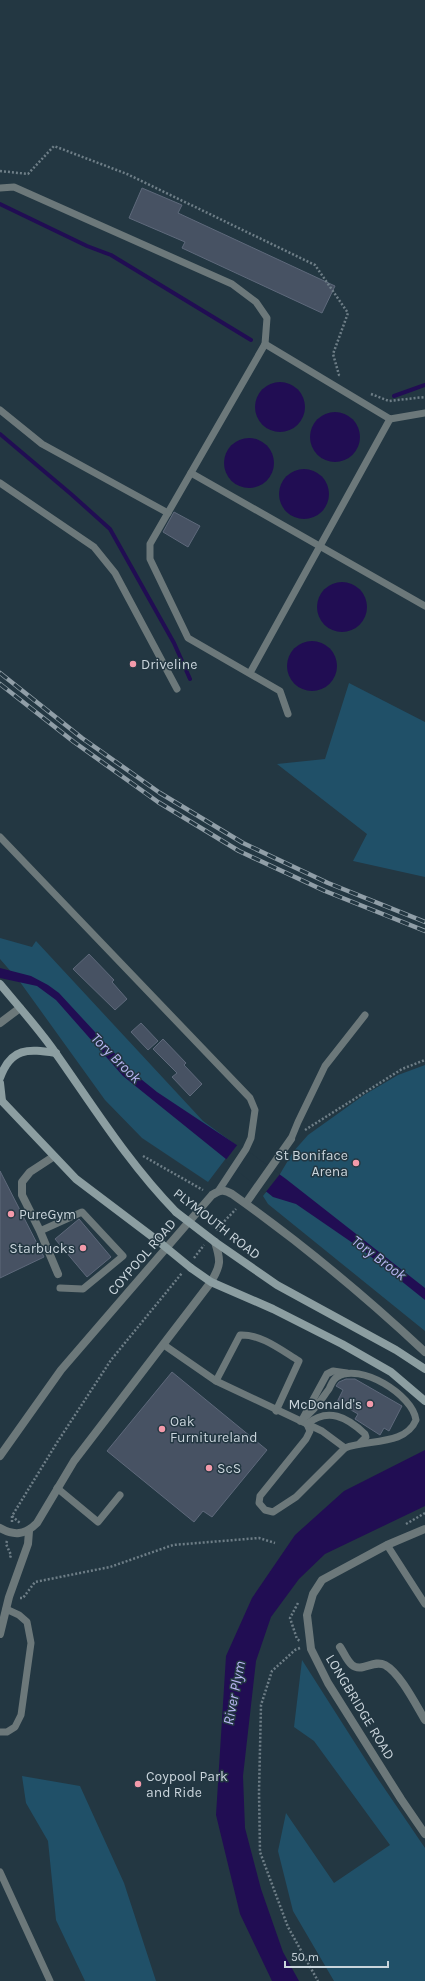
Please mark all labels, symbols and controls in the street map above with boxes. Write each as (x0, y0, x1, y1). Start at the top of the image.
place label: Driveline (141, 656, 197, 673)
marker: Driveline (128, 659, 138, 669)
water label: Tory Brook (87, 1029, 145, 1087)
place label: St Boniface Arena (275, 1147, 348, 1180)
marker: St Boniface Arena (351, 1158, 361, 1168)
street label: PLYMOUTH ROAD (170, 1185, 264, 1263)
place label: PureGym (19, 1206, 76, 1223)
marker: PureGym (6, 1209, 16, 1219)
street label: COYPOOL ROAD (104, 1215, 180, 1299)
water label: Tory Brook (348, 1232, 410, 1285)
place label: Starbucks (9, 1240, 75, 1257)
marker: Starbucks (78, 1243, 88, 1253)
place label: McDonald's (288, 1396, 362, 1413)
marker: McDonald's (365, 1399, 375, 1409)
place label: Oak Furnitureland (170, 1413, 258, 1446)
marker: Oak Furnitureland (157, 1424, 167, 1434)
place label: ScS (217, 1460, 241, 1477)
marker: ScS (204, 1463, 214, 1473)
street label: LONGBRIDGE ROAD (322, 1651, 398, 1763)
water label: River Plym (219, 1659, 249, 1727)
place label: Coypool Park and Ride (146, 1768, 228, 1801)
marker: Coypool Park and Ride (133, 1779, 143, 1789)
scale bar (285, 1943, 388, 1969)
text: 50 m (291, 1950, 319, 1964)

